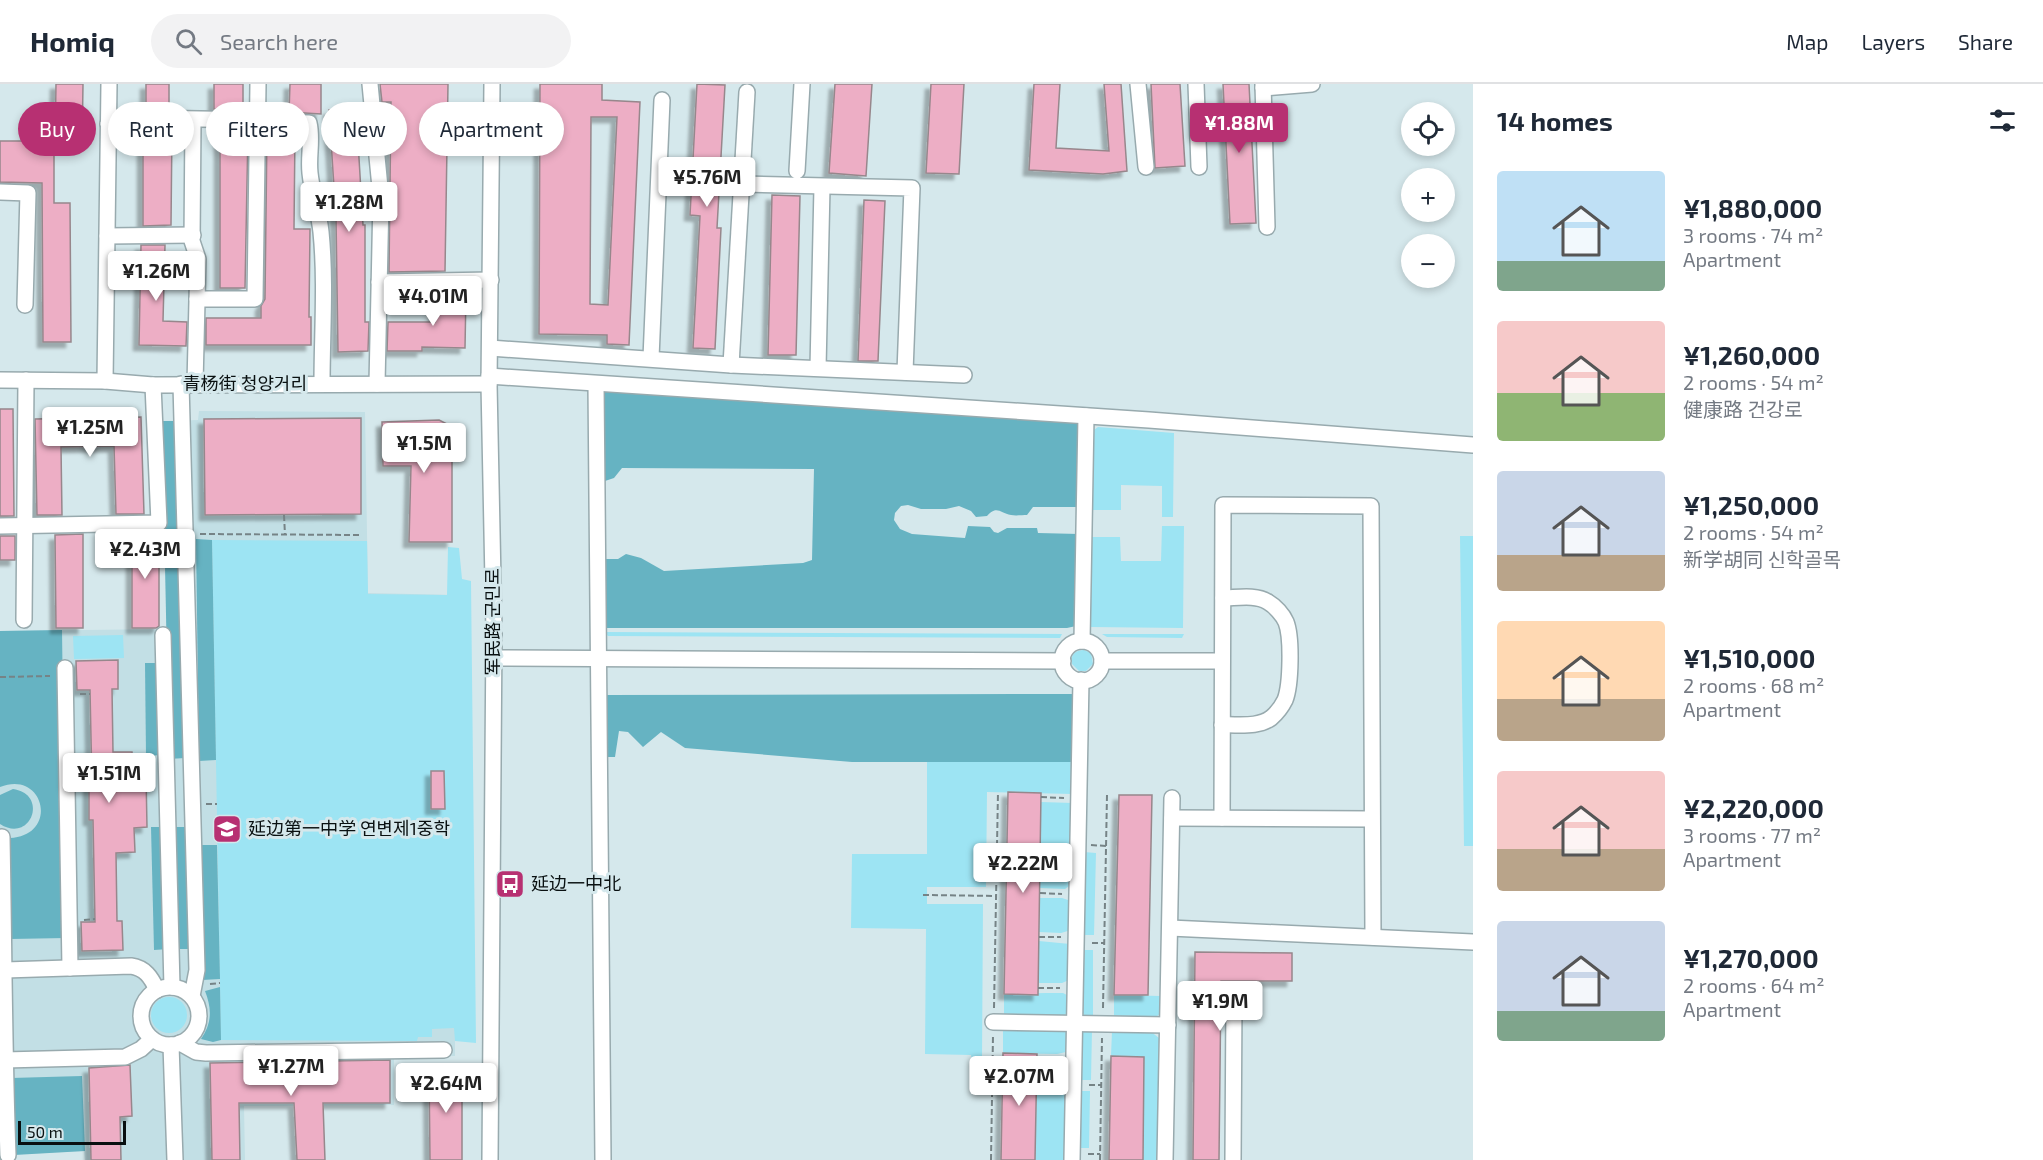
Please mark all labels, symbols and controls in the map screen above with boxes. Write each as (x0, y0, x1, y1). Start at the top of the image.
search box (151, 14, 571, 68)
text: Homiq (30, 24, 115, 58)
icon: search (172, 25, 205, 58)
text: Search here (220, 28, 338, 54)
text: Map (1786, 29, 1828, 54)
text: Layers (1861, 29, 1925, 54)
text: Share (1958, 29, 2013, 54)
chip: Buy (18, 102, 96, 156)
chip: Rent (108, 102, 194, 156)
chip: Filters (206, 102, 309, 156)
chip: New (321, 102, 407, 156)
chip: Apartment (419, 102, 564, 156)
map controls (1401, 102, 1455, 288)
button: locate (1401, 102, 1455, 156)
pin: ¥1.88M (1190, 103, 1288, 154)
icon: filters (1986, 104, 2019, 137)
text: 14 homes (1497, 105, 1613, 136)
text: ¥1.88M (1204, 110, 1274, 134)
pin: ¥5.76M (658, 157, 756, 208)
text: ¥5.76M (672, 164, 742, 188)
button: + (1401, 168, 1455, 222)
pin: ¥1.28M (300, 182, 398, 233)
text: ¥1.28M (314, 189, 384, 213)
text: ¥1,880,000 (1683, 192, 1822, 223)
icon: home (1545, 195, 1617, 267)
text: 3 rooms · 74 m² (1683, 223, 1823, 247)
button: − (1401, 234, 1455, 288)
text: Apartment (1683, 247, 1781, 271)
pin: ¥1.26M (107, 251, 205, 302)
text: ¥1.26M (122, 258, 190, 282)
pin: ¥4.01M (384, 276, 482, 327)
text: ¥4.01M (398, 283, 468, 307)
text: ¥1,260,000 (1683, 339, 1820, 370)
icon: home (1545, 345, 1617, 417)
text: 2 rooms · 54 m² (1683, 370, 1824, 394)
street label: 青杨街 청양거리 (183, 372, 307, 394)
text: 健康路 건강로 (1683, 397, 1803, 421)
pin: ¥1.25M (41, 407, 139, 458)
text: ¥1.25M (56, 414, 124, 438)
pin: ¥1.5M (382, 423, 466, 474)
text: ¥1.5M (396, 430, 452, 454)
text: ¥1,250,000 (1683, 489, 1819, 520)
icon: home (1545, 495, 1617, 567)
text: 2 rooms · 54 m² (1683, 520, 1824, 544)
pin: ¥2.43M (96, 529, 194, 580)
text: ¥2.43M (109, 536, 181, 560)
text: 新学胡同 신학골목 (1683, 547, 1841, 571)
street label: 军民路 군민로 (481, 568, 503, 676)
text: ¥1,510,000 (1683, 642, 1815, 673)
icon: home (1545, 645, 1617, 717)
text: 2 rooms · 68 m² (1683, 673, 1824, 697)
text: Apartment (1683, 697, 1781, 721)
pin: ¥1.51M (60, 753, 158, 804)
text: ¥1.51M (77, 760, 141, 784)
text: ¥2,220,000 (1683, 792, 1824, 823)
icon: home (1545, 795, 1617, 867)
school or university icon: 延边第一中学 연변제1중학 (211, 813, 243, 845)
place label: 延边第一中学 연변제1중학 (248, 817, 450, 839)
text: 3 rooms · 77 m² (1683, 823, 1821, 847)
pin: ¥2.22M (974, 843, 1072, 894)
text: Apartment (1683, 847, 1781, 871)
text: ¥2.22M (987, 850, 1059, 874)
bus stop icon: 延边一中北 (494, 868, 526, 900)
place label: 延边一中北 (531, 872, 621, 894)
text: ¥1,270,000 (1683, 942, 1819, 973)
icon: home (1545, 945, 1617, 1017)
text: 2 rooms · 64 m² (1683, 973, 1825, 997)
pin: ¥1.9M (1178, 981, 1262, 1032)
text: ¥1.9M (1192, 988, 1248, 1012)
text: Apartment (1683, 997, 1781, 1021)
pin: ¥1.27M (242, 1046, 340, 1097)
text: ¥1.27M (257, 1053, 325, 1077)
pin: ¥2.07M (970, 1056, 1068, 1107)
pin: ¥2.64M (397, 1063, 495, 1114)
text: ¥2.07M (983, 1063, 1055, 1087)
text: ¥2.64M (410, 1070, 482, 1094)
scale bar (18, 1118, 126, 1146)
text: 50 m (27, 1122, 63, 1141)

